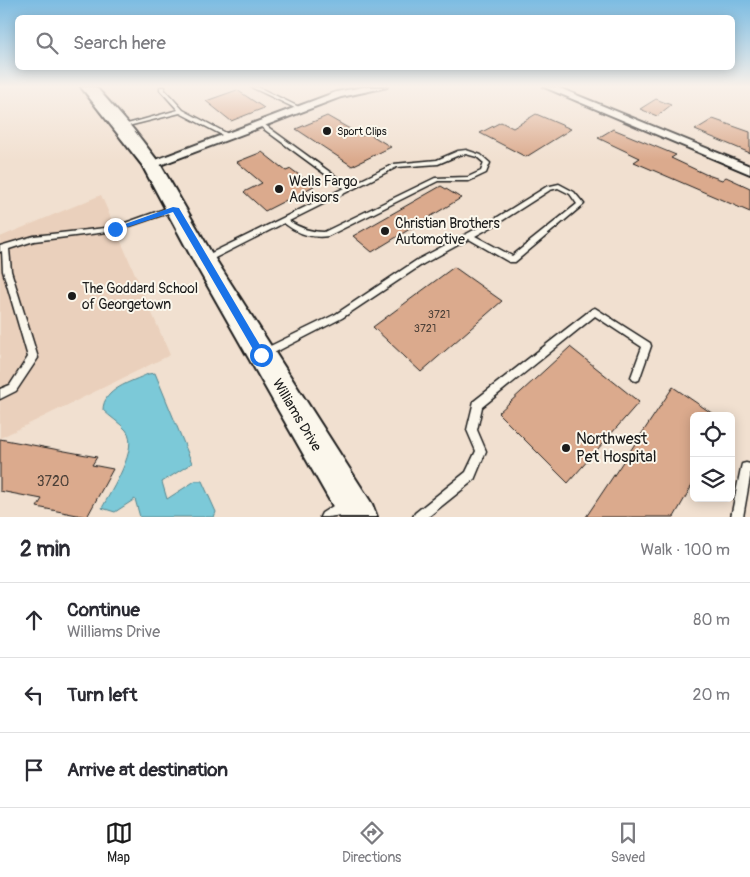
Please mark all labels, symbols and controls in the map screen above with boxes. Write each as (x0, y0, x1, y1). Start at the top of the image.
search box (15, 15, 735, 70)
icon: search (33, 29, 61, 57)
text: Search here (73, 31, 166, 55)
marker: Sport Clips (321, 125, 333, 137)
place label: Sport Clips (337, 125, 387, 138)
place label: Wells Fargo Advisors (289, 173, 358, 206)
marker: Wells Fargo Advisors (273, 183, 285, 195)
place label: Christian Brothers Automotive (395, 215, 500, 248)
route end (104, 218, 127, 241)
marker: Christian Brothers Automotive (379, 225, 391, 237)
place label: The Goddard School of Georgetown (82, 280, 198, 313)
marker: The Goddard School of Georgetown (66, 290, 78, 302)
house number: 3721 (428, 308, 450, 321)
house number: 3721 (414, 322, 436, 335)
route start (250, 344, 273, 367)
street label: Williams Drive (269, 376, 325, 454)
map controls (690, 412, 735, 502)
button: locate (690, 412, 735, 457)
place label: Northwest Pet Hospital (576, 429, 657, 467)
marker: Northwest Pet Hospital (560, 442, 572, 454)
button: layers (690, 457, 735, 502)
house number: 3720 (37, 473, 69, 490)
text: 2 min (20, 536, 70, 563)
text: Walk · 100 m (641, 540, 730, 560)
text: Continue (67, 598, 140, 622)
icon: ahead (20, 606, 48, 634)
text: 80 m (693, 610, 730, 630)
text: Williams Drive (67, 622, 160, 642)
icon: left (20, 681, 48, 709)
text: Turn left (67, 683, 137, 707)
text: 20 m (692, 685, 730, 705)
icon: arrive (20, 756, 48, 784)
text: Arrive at destination (67, 758, 228, 782)
tab: Map (105, 819, 133, 866)
tab: Directions (342, 819, 401, 866)
tab: Saved (611, 819, 645, 866)

